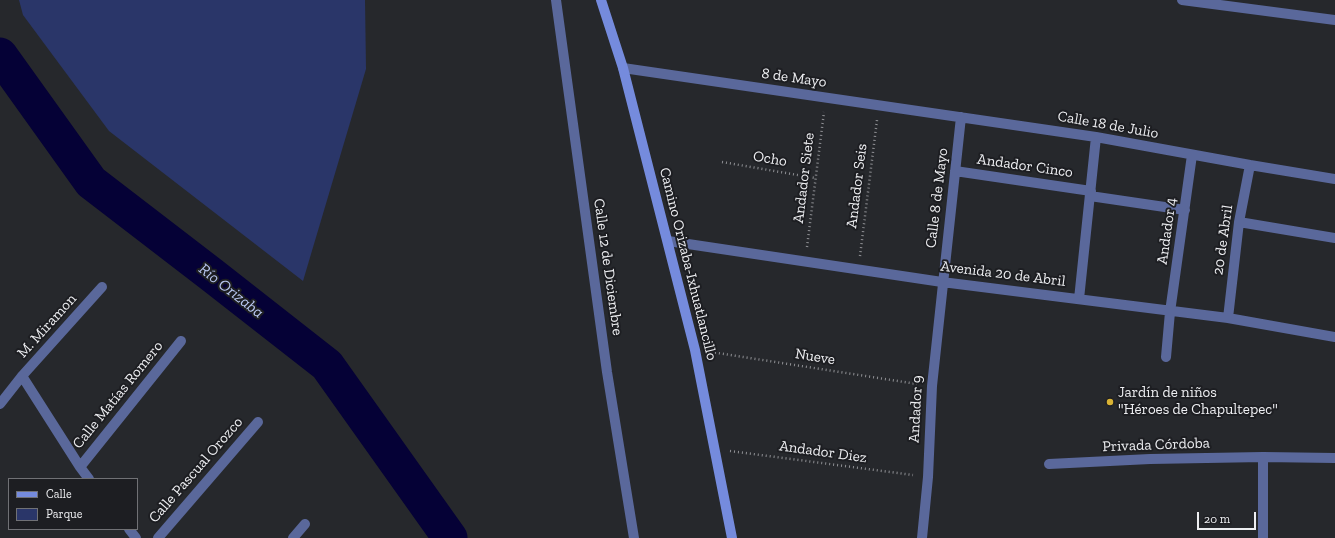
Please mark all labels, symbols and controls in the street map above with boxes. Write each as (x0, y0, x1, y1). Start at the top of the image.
street label: 8 de Mayo (760, 65, 828, 91)
street label: Calle 18 de Julio (1056, 107, 1160, 143)
street label: Andador Siete (790, 132, 818, 224)
street label: Andador Seis (843, 143, 871, 229)
street label: Ocho (752, 147, 788, 171)
street label: Calle 8 de Mayo (922, 147, 952, 249)
street label: Andador Cinco (976, 150, 1074, 182)
street label: Camino Orizaba-Ixhuatlancillo (655, 166, 721, 362)
street label: Andador 4 (1153, 196, 1181, 266)
street label: Calle 12 de Diciembre (589, 197, 627, 337)
street label: 20 de Abril (1209, 204, 1237, 276)
street label: Avenida 20 de Abril (939, 257, 1067, 291)
water label: Río Orizaba (195, 260, 267, 322)
street label: M. Miramon (14, 290, 80, 362)
street label: Calle Matías Romero (69, 337, 167, 453)
street label: Nueve (794, 345, 836, 369)
street label: Andador 9 (905, 375, 927, 443)
place label: Jardín de niños "Héroes de Chapultepec" (1118, 384, 1278, 419)
marker: Jardín de niños "Héroes de Chapultepec" (1105, 397, 1115, 407)
street label: Calle Pascual Orozco (145, 413, 247, 527)
street label: Privada Córdoba (1102, 434, 1210, 456)
street label: Andador Diez (778, 437, 868, 467)
legend (8, 478, 138, 530)
text: Calle (46, 487, 72, 501)
scale bar (1199, 504, 1258, 530)
text: Parque (46, 507, 82, 521)
text: 20 m (1204, 512, 1230, 526)

